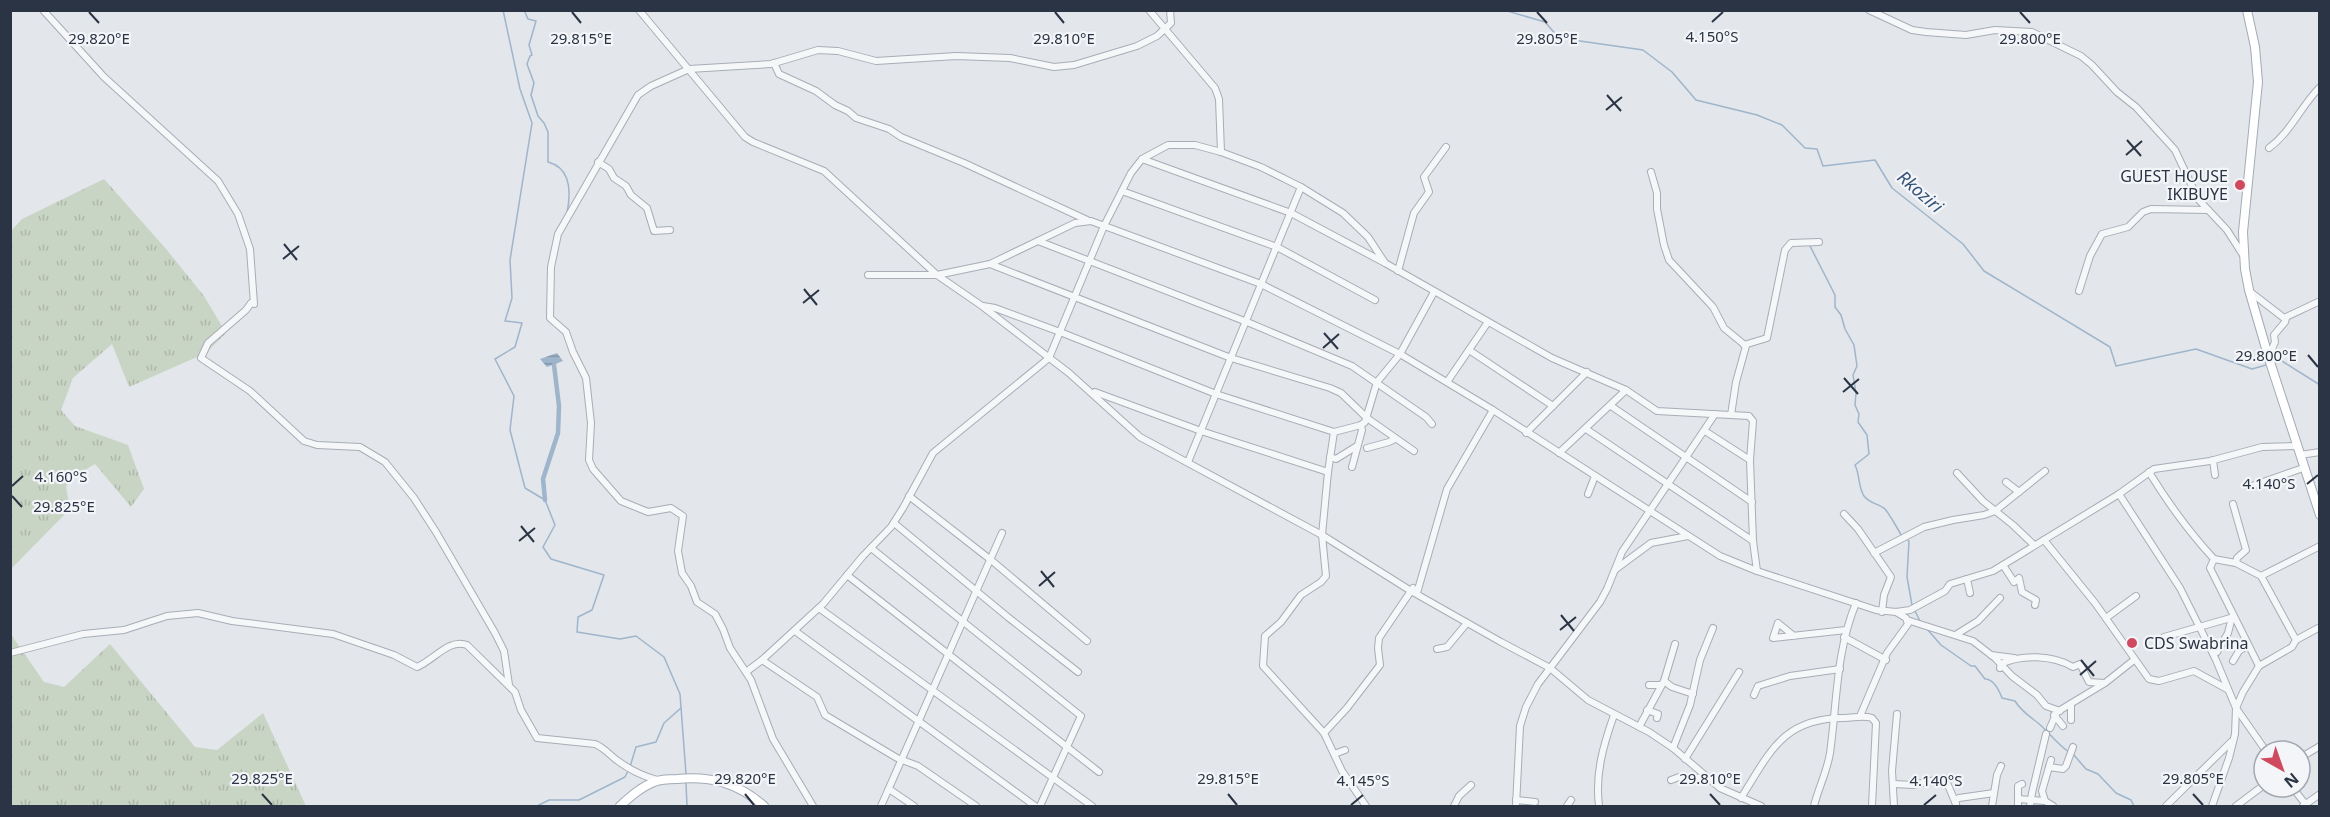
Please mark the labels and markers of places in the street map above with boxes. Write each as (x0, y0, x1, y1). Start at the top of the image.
place label: GUEST HOUSE IKIBUYE (2120, 165, 2228, 205)
marker: GUEST HOUSE IKIBUYE (2233, 178, 2247, 192)
place label: CDS Swabrina (2144, 632, 2249, 654)
marker: CDS Swabrina (2125, 636, 2139, 650)

